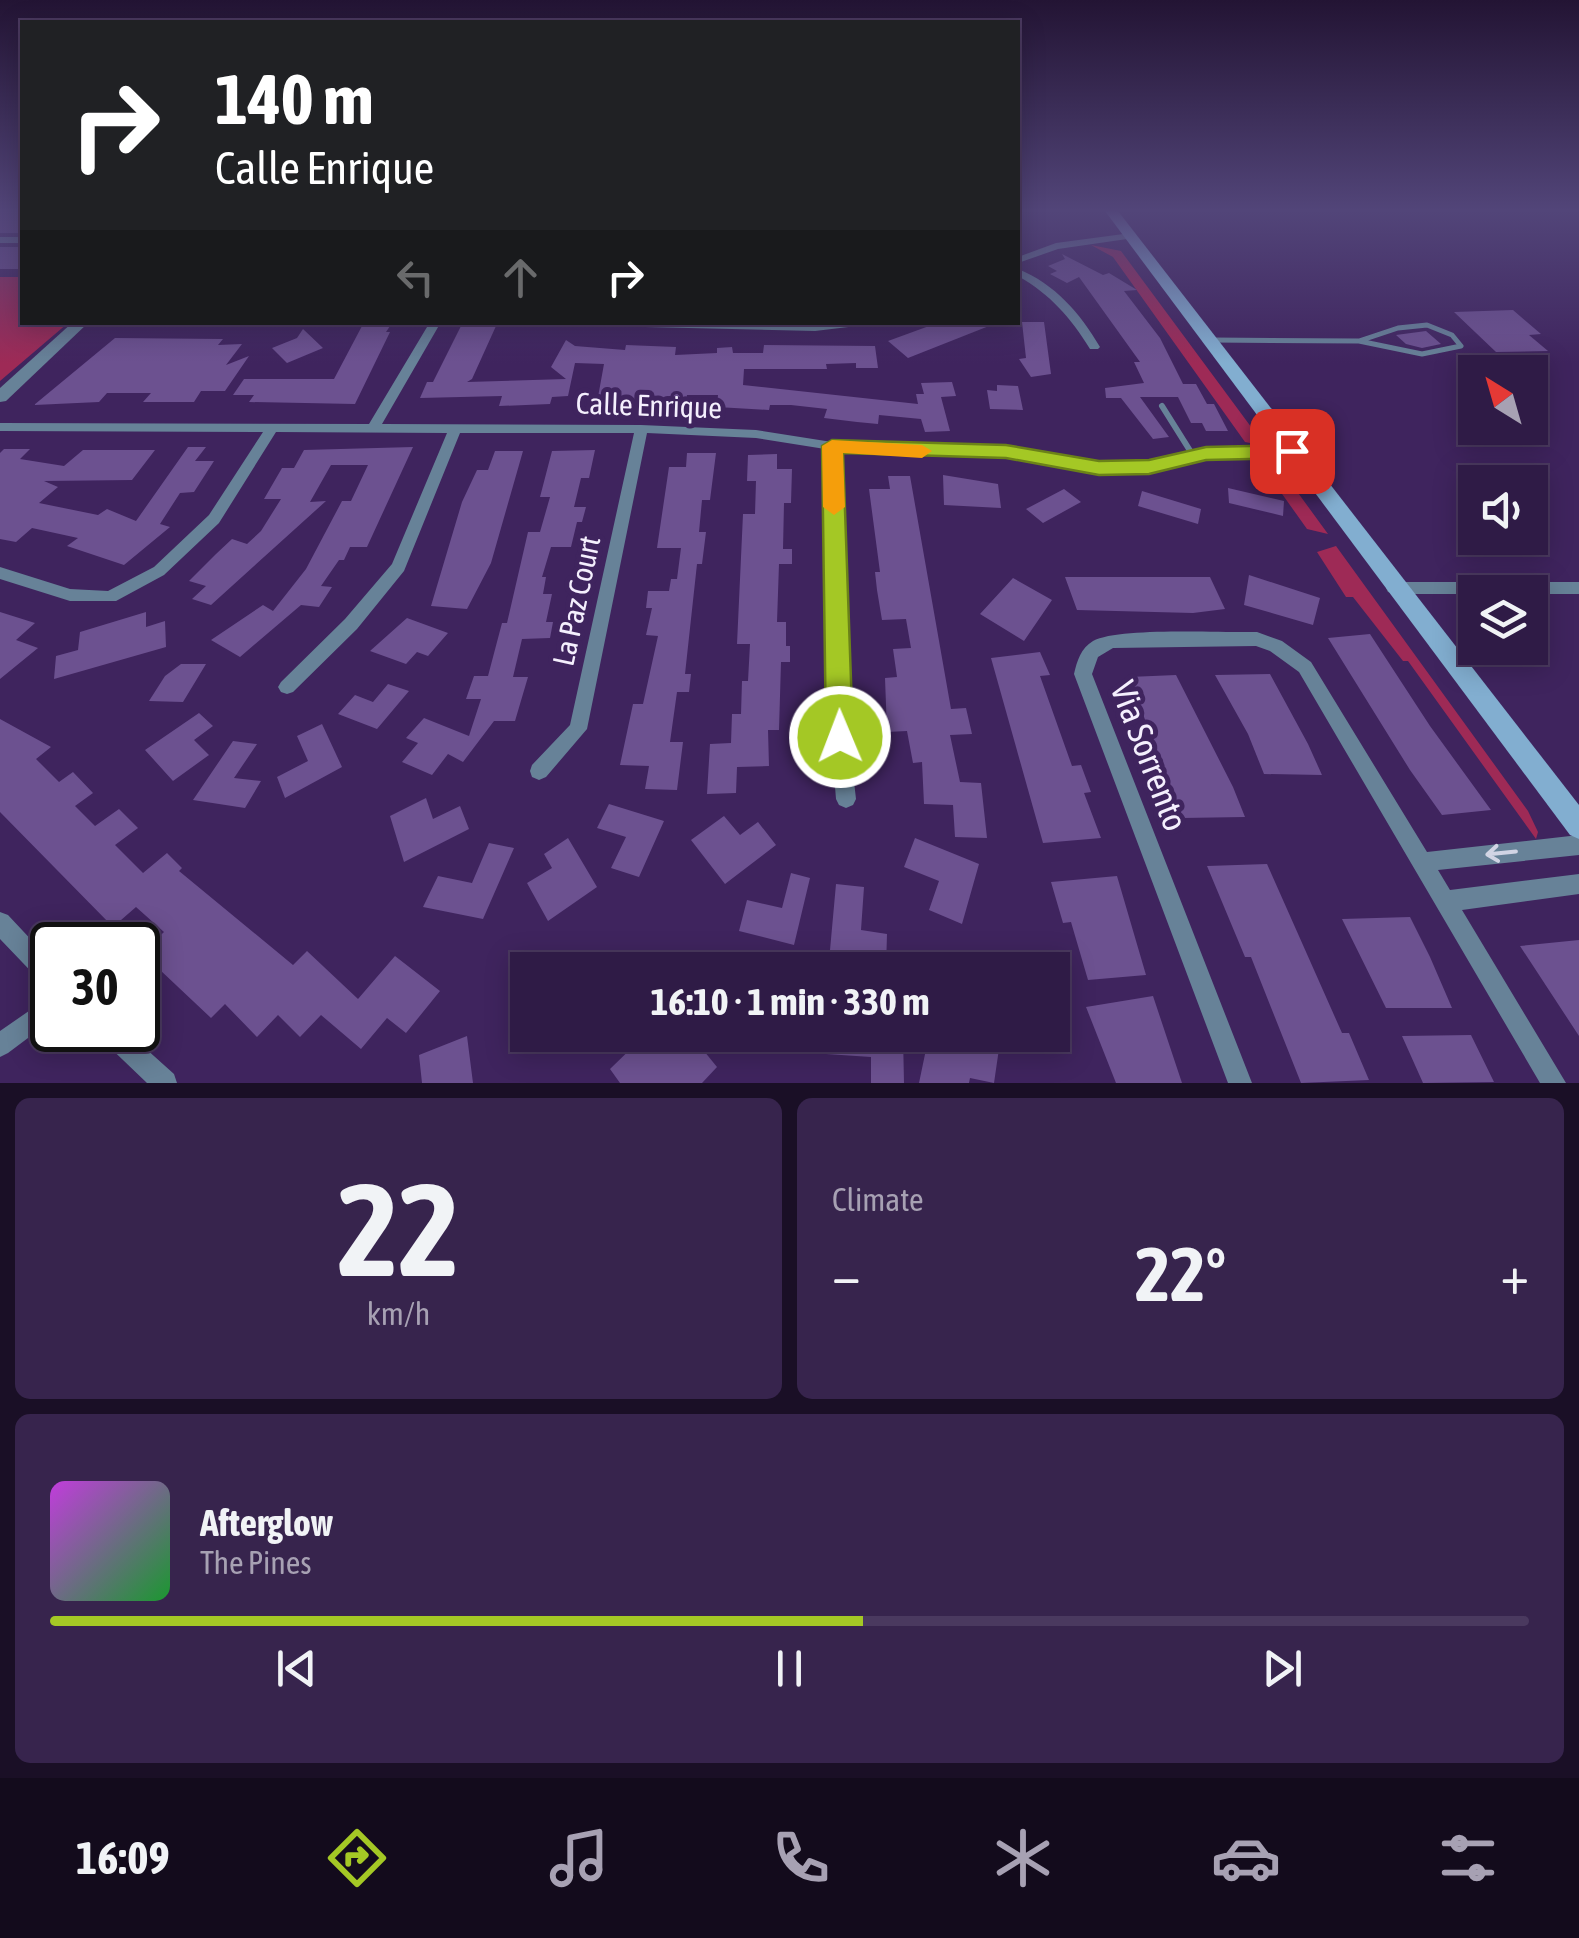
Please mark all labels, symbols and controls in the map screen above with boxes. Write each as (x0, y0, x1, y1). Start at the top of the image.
text: 140 m (215, 59, 374, 139)
icon: right (50, 60, 180, 190)
text: Calle Enrique (215, 142, 434, 194)
icon: left (388, 250, 443, 305)
icon: ahead (493, 250, 548, 305)
icon: right (598, 250, 653, 305)
north arrow (1458, 355, 1548, 445)
map controls (1458, 355, 1548, 665)
street label: Calle Enrique (575, 385, 723, 425)
pin (1250, 409, 1335, 494)
icon: arrive (1265, 424, 1320, 479)
button: sound (1458, 465, 1548, 555)
street label: La Paz Court (546, 533, 606, 669)
button: layers (1458, 575, 1548, 665)
street label: Via Sorrento (1103, 675, 1197, 836)
position arrow (788, 685, 892, 789)
one-way arrow (1485, 844, 1517, 863)
speed limit sign: 30 (30, 922, 160, 1052)
text: 16:10 · 1 min · 330 m (650, 980, 930, 1023)
text: 22 (337, 1155, 460, 1304)
text: Climate (832, 1181, 924, 1218)
text: 22° (1135, 1231, 1226, 1317)
text: − (832, 1243, 861, 1306)
text: + (1500, 1243, 1529, 1306)
text: km/h (367, 1295, 430, 1332)
text: Afterglow (200, 1501, 333, 1544)
text: The Pines (200, 1544, 312, 1581)
icon: previous (269, 1641, 324, 1696)
icon: pause (762, 1641, 817, 1696)
icon: next (1255, 1641, 1310, 1696)
icon: directions (322, 1823, 392, 1893)
icon: music (544, 1823, 614, 1893)
icon: phone (766, 1823, 836, 1893)
icon: climate (988, 1823, 1058, 1893)
icon: car (1211, 1823, 1281, 1893)
icon: filters (1433, 1823, 1503, 1893)
text: 16:09 (76, 1832, 170, 1884)

